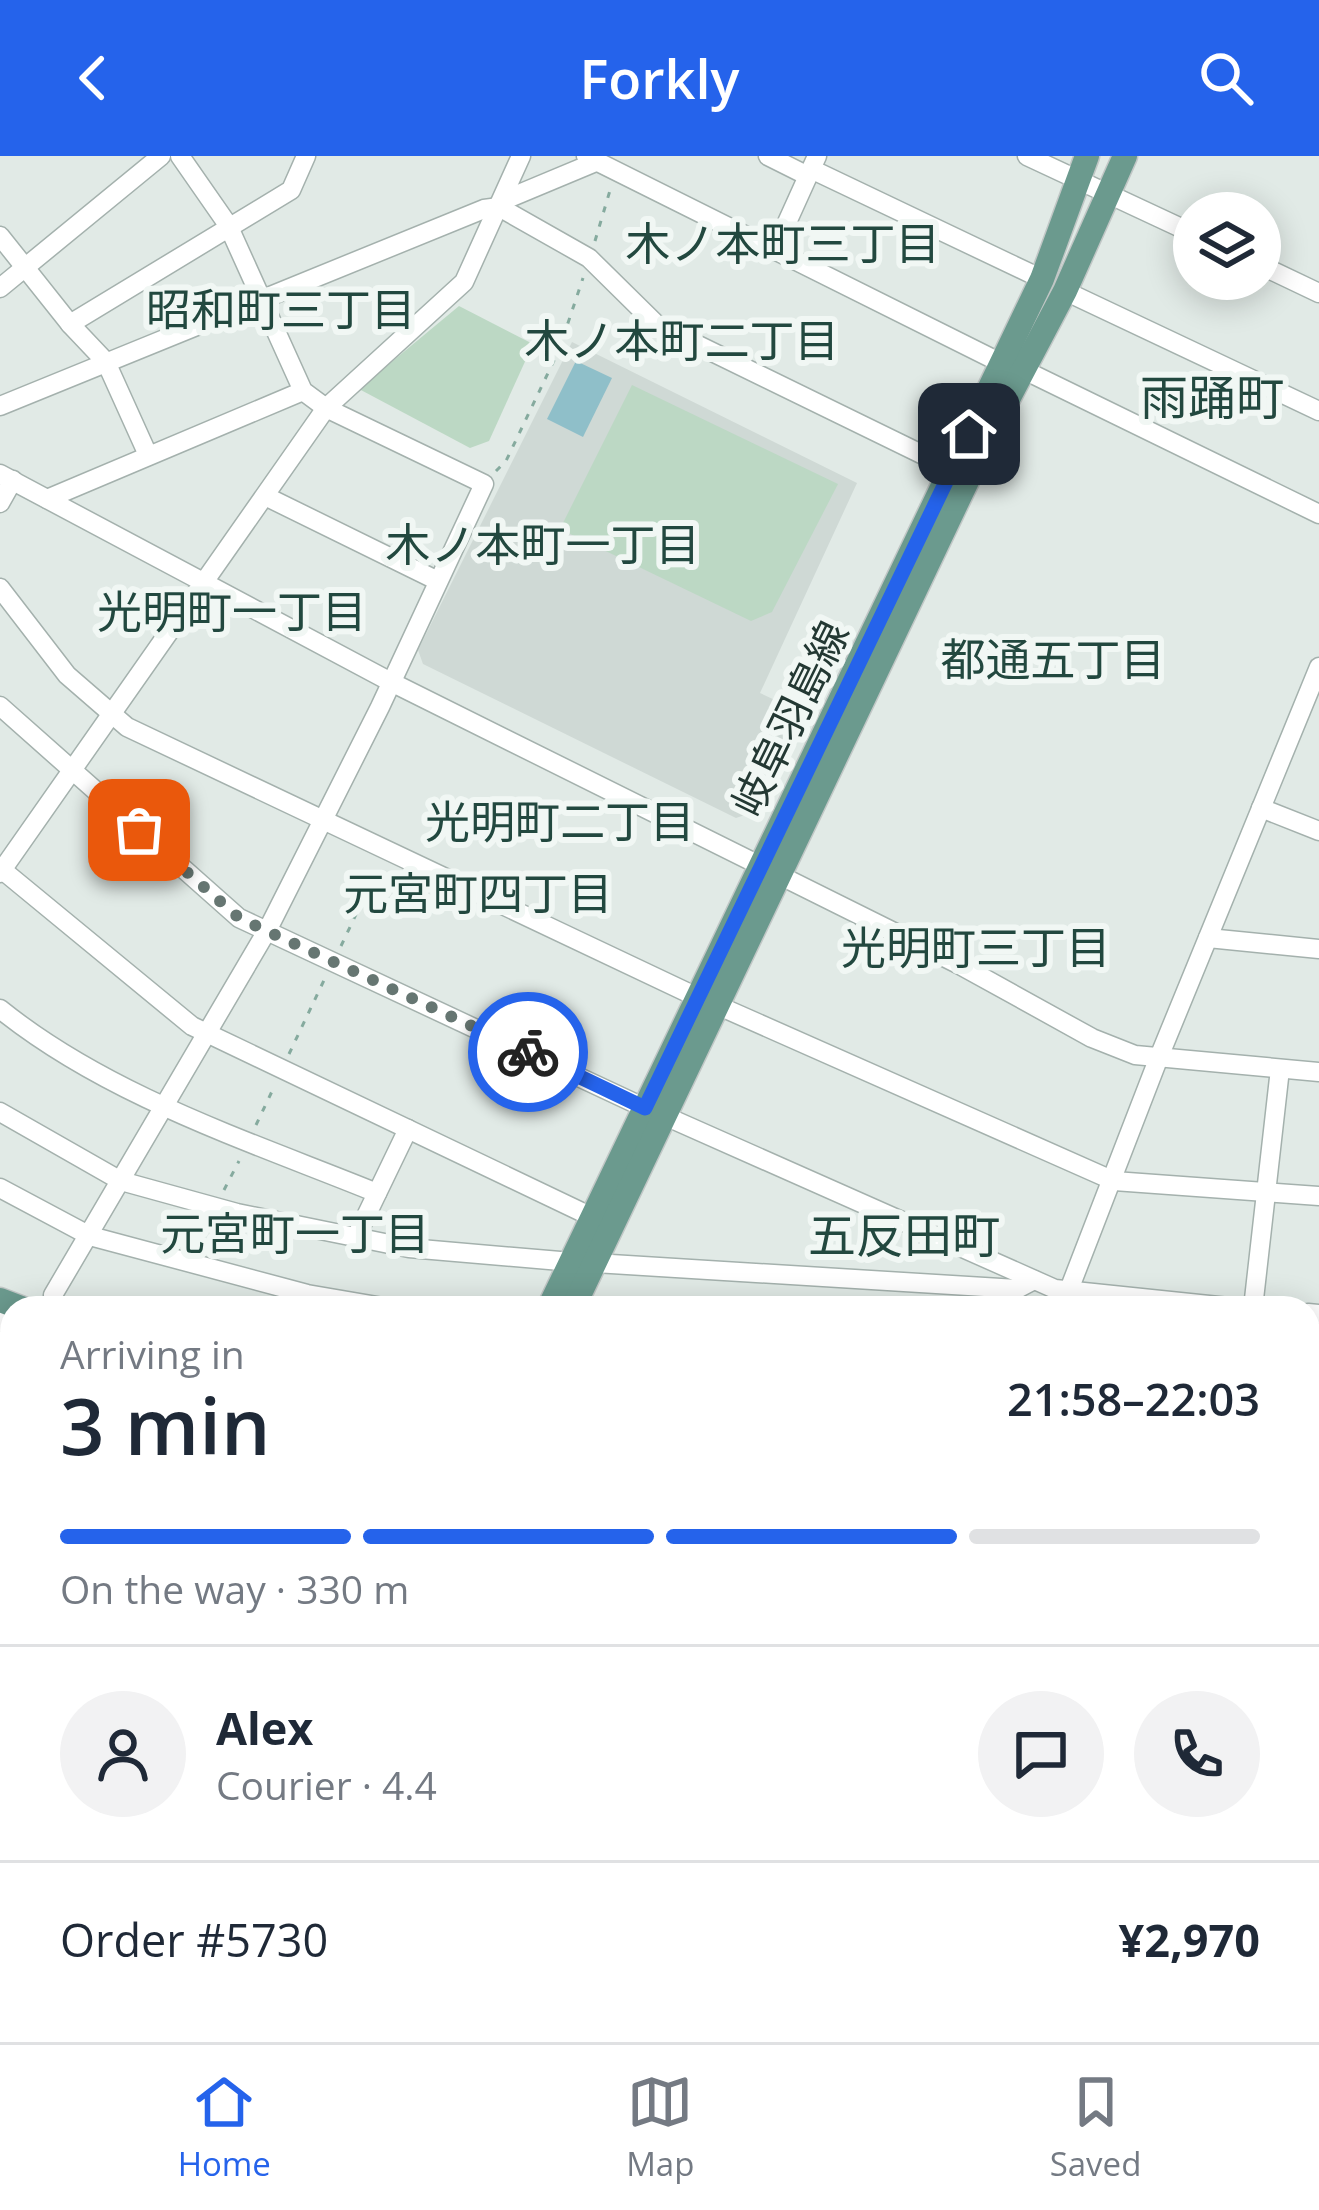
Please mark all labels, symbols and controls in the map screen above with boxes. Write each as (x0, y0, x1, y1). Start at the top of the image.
text: Forkly (580, 41, 739, 115)
icon: back (60, 45, 126, 111)
icon: search (1193, 45, 1259, 111)
map controls (1173, 192, 1281, 300)
button: layers (1173, 192, 1281, 300)
district label: 木ノ本町三丁目 (625, 212, 941, 273)
district label: 昭和町三丁目 (146, 278, 416, 339)
district label: 木ノ本町二丁目 (524, 309, 840, 370)
district label: 雨踊町 (1140, 364, 1284, 429)
pin (918, 383, 1020, 485)
icon: home (936, 401, 1002, 467)
district label: 木ノ本町一丁目 (385, 513, 701, 574)
district label: 光明町一丁目 (97, 580, 367, 641)
street label: 岐阜羽島線 (717, 611, 861, 825)
district label: 都通五丁目 (940, 628, 1166, 689)
pin (88, 779, 190, 881)
district label: 光明町二丁目 (425, 790, 695, 851)
icon: bag (106, 797, 172, 863)
district label: 元宮町四丁目 (343, 862, 613, 923)
district label: 光明町三丁目 (841, 916, 1111, 977)
courier (468, 992, 588, 1112)
icon: bike (495, 1019, 561, 1085)
district label: 元宮町一丁目 (160, 1202, 430, 1263)
district label: 五反田町 (808, 1202, 1000, 1267)
text: Arriving in (60, 1327, 245, 1380)
text: 21:58–22:03 (1007, 1368, 1260, 1429)
text: 3 min (60, 1372, 271, 1478)
text: On the way · 330 m (60, 1562, 409, 1615)
button: person (60, 1691, 186, 1817)
button: chat (978, 1691, 1104, 1817)
button: phone (1134, 1691, 1260, 1817)
text: Alex (216, 1697, 313, 1758)
text: Courier · 4.4 (216, 1758, 437, 1811)
text: Order #5730 (60, 1909, 328, 1970)
text: ¥2,970 (1119, 1909, 1260, 1970)
tab: Home (178, 2069, 271, 2186)
tab: Map (626, 2069, 694, 2186)
tab: Saved (1050, 2069, 1141, 2186)

